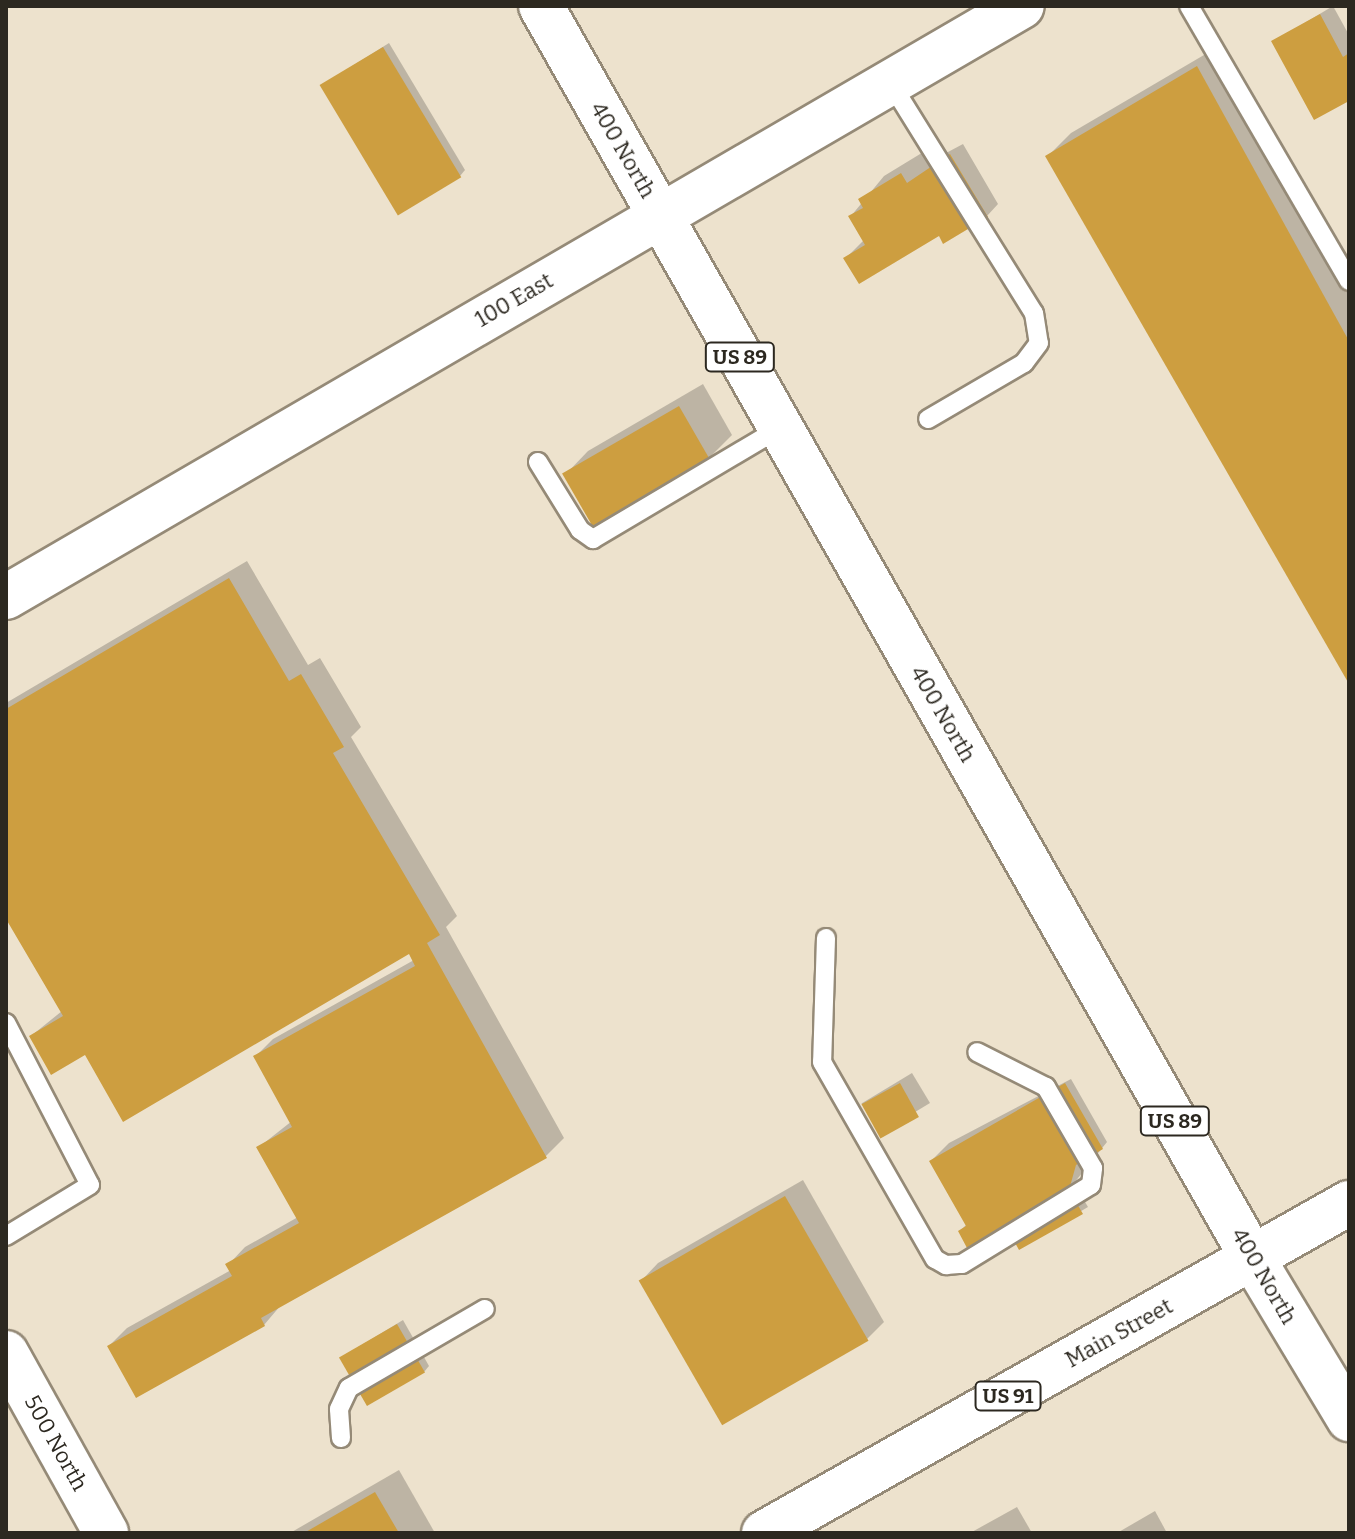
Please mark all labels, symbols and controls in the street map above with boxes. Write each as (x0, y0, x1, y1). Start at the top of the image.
street label: 400 North (585, 97, 661, 203)
street label: 100 East (470, 267, 558, 333)
road number: US 89 (704, 341, 776, 373)
street label: 400 North (905, 661, 981, 767)
road number: US 89 (1139, 1105, 1211, 1137)
street label: 400 North (1226, 1223, 1302, 1329)
street label: Main Street (1061, 1293, 1177, 1373)
road number: US 91 (974, 1380, 1042, 1412)
street label: 500 North (19, 1391, 93, 1495)

